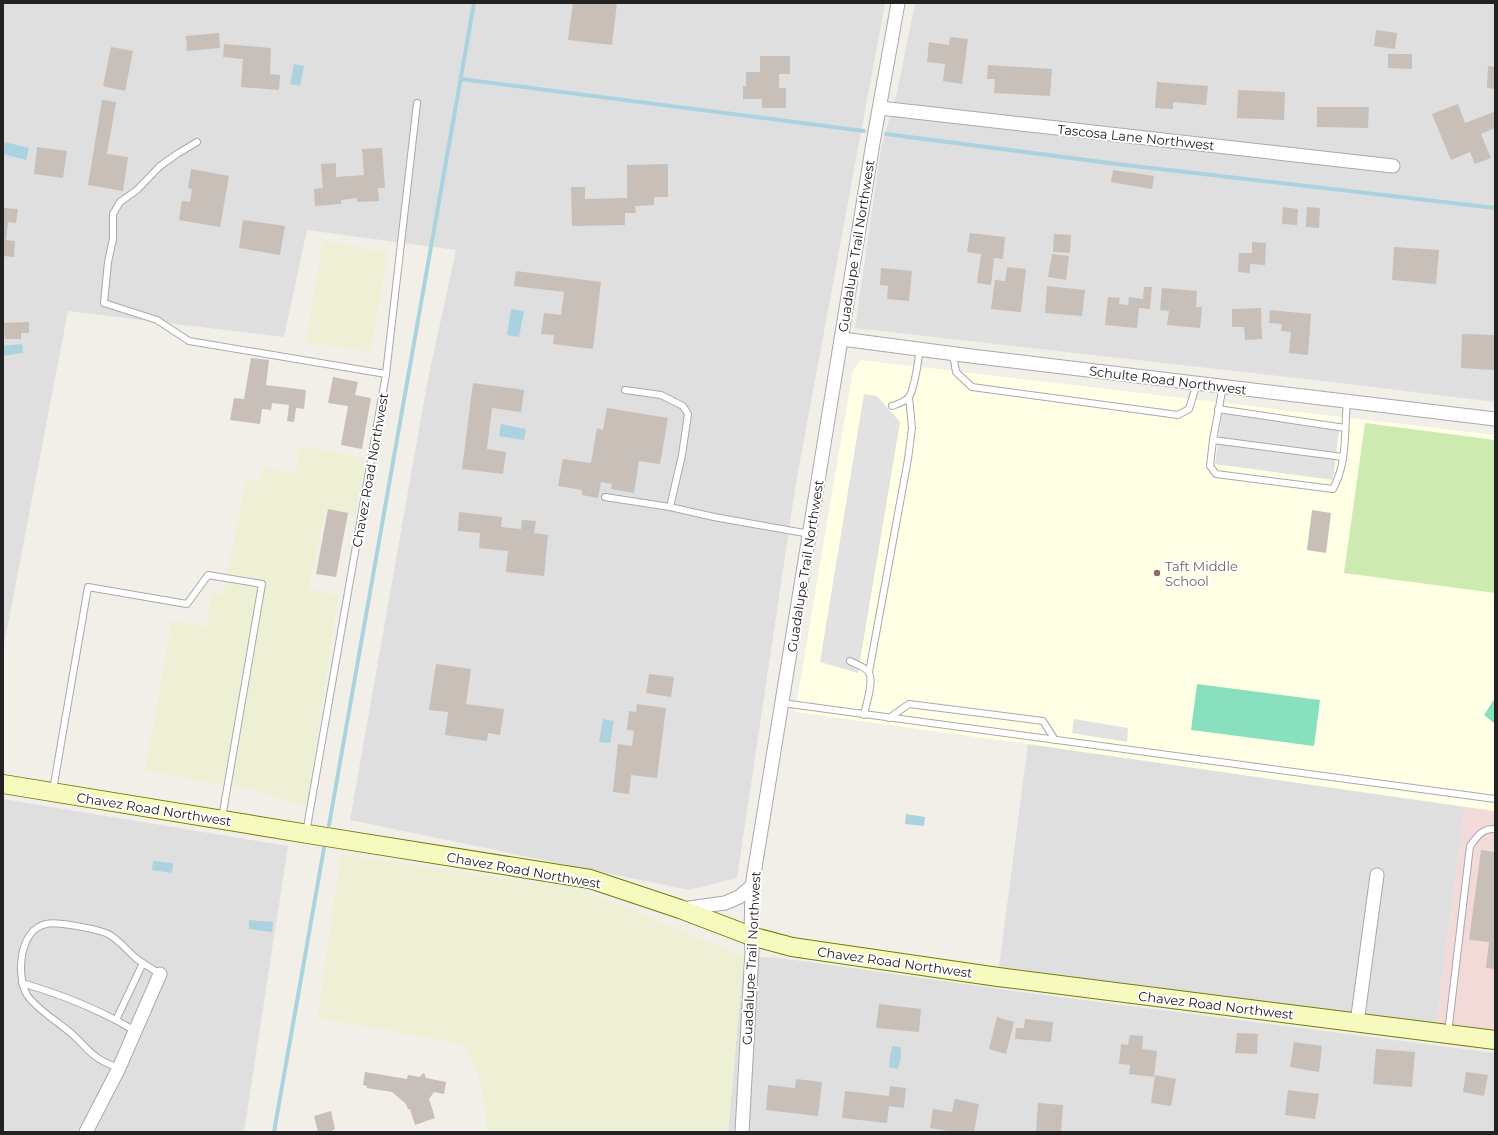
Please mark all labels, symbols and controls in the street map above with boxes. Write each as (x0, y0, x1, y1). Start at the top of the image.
street label: Tascosa Lane Northwest (1057, 121, 1215, 153)
street label: Guadalupe Trail Northwest (834, 159, 878, 333)
street label: Schulte Road Northwest (1088, 362, 1248, 398)
street label: Chavez Road Northwest (349, 392, 391, 548)
street label: Guadalupe Trail Northwest (783, 479, 827, 653)
place label: Taft Middle School (1165, 558, 1238, 589)
marker: Taft Middle School (1152, 568, 1162, 578)
street label: Chavez Road Northwest (76, 789, 232, 829)
street label: Chavez Road Northwest (446, 849, 602, 891)
street label: Guadalupe Trail Northwest (738, 871, 764, 1045)
street label: Chavez Road Northwest (816, 943, 974, 981)
street label: Chavez Road Northwest (1137, 988, 1295, 1022)

